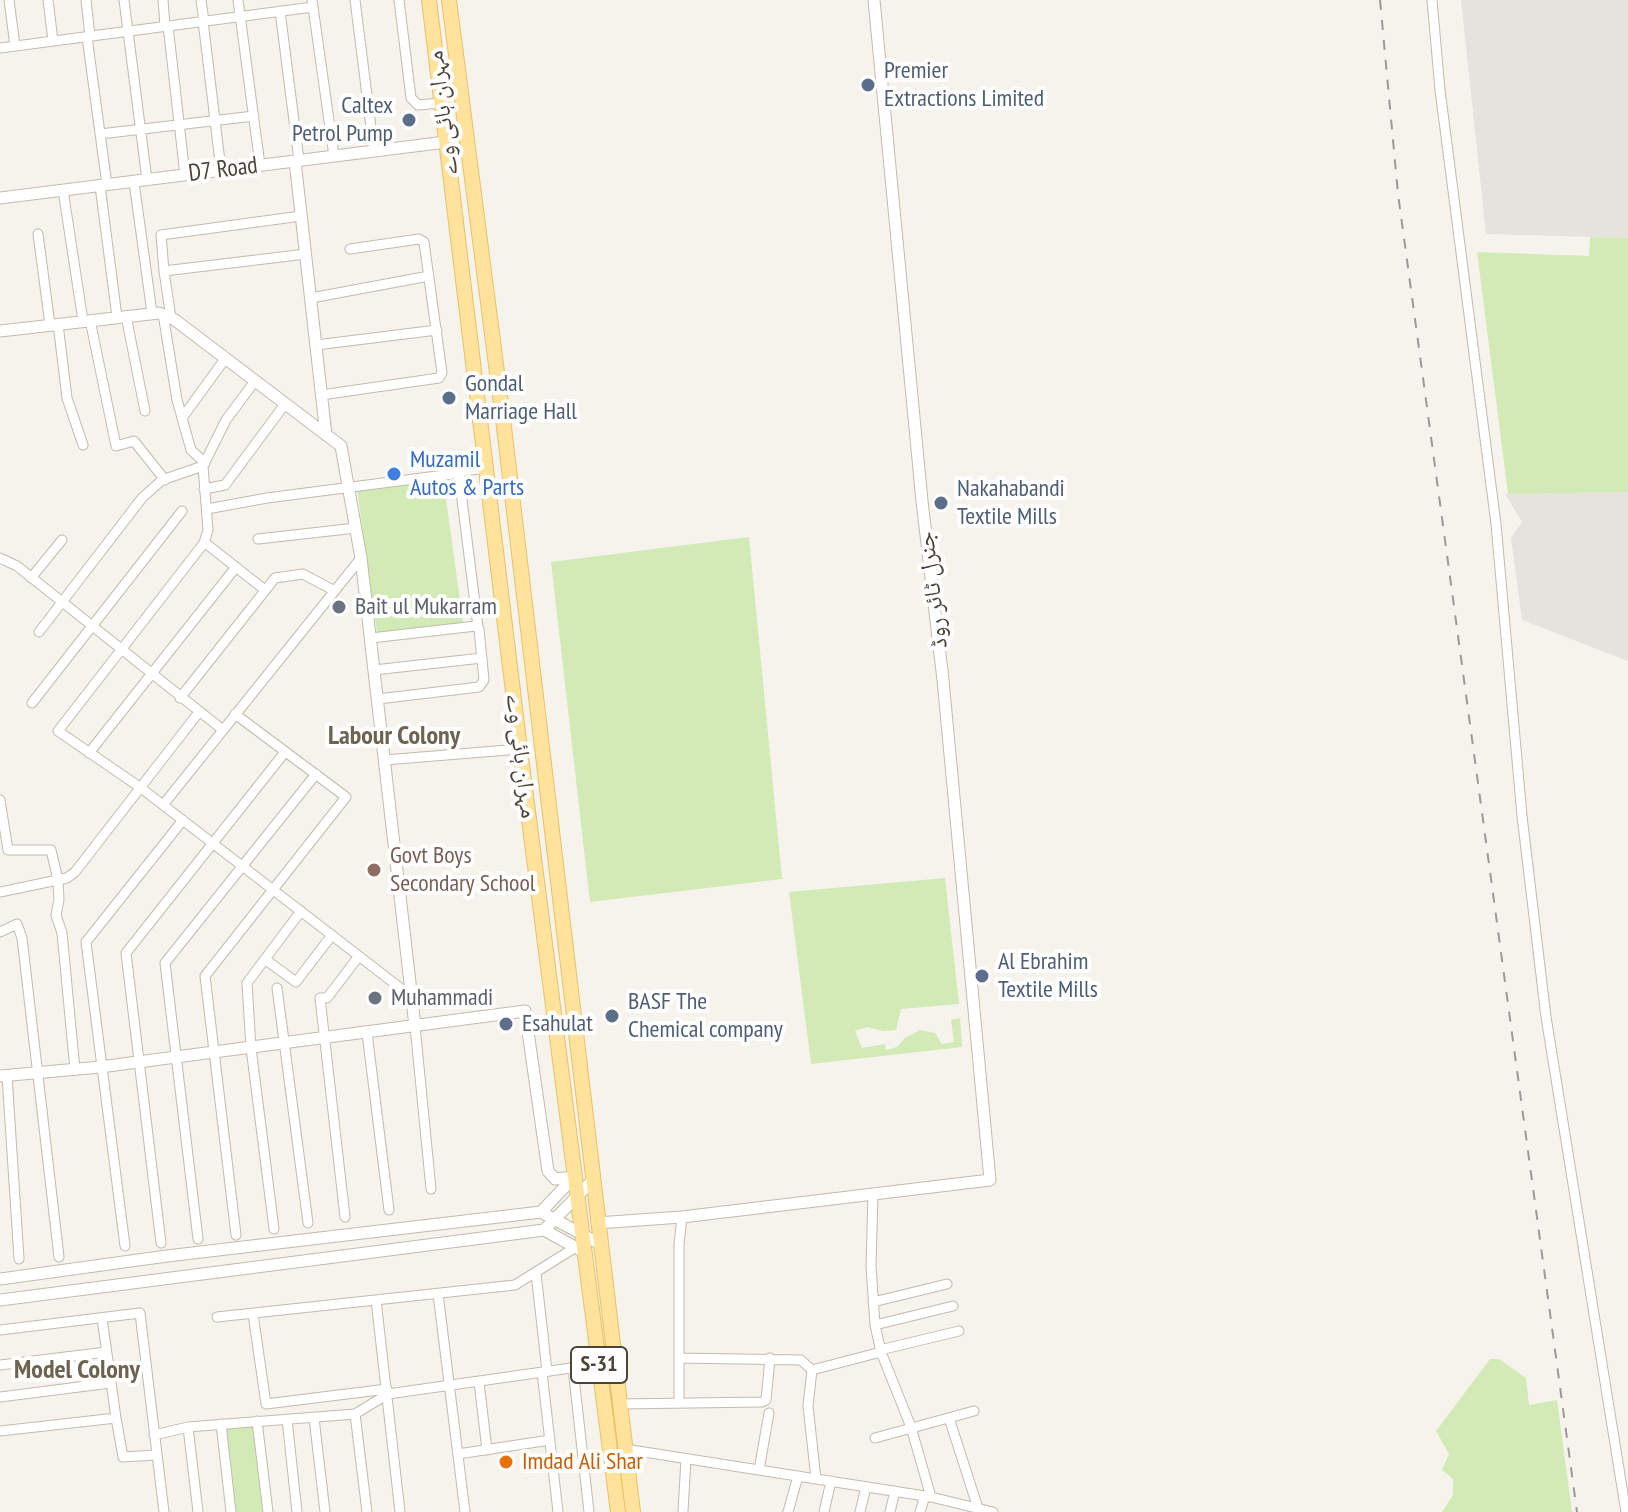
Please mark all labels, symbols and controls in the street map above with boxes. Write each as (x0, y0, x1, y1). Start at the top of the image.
street label: مہران ہائی وے (421, 49, 465, 177)
place label: Premier Extractions Limited (884, 57, 1044, 113)
marker: Premier Extractions Limited (859, 76, 877, 94)
place label: Caltex Petrol Pump (292, 92, 393, 148)
marker: Caltex Petrol Pump (400, 111, 418, 129)
street label: D7 Road (187, 151, 259, 189)
place label: Gondal Marriage Hall (465, 370, 577, 426)
marker: Gondal Marriage Hall (440, 389, 458, 407)
place label: Muzamil Autos & Parts (410, 446, 524, 502)
marker: Muzamil Autos & Parts (385, 465, 403, 483)
place label: Nakahabandi Textile Mills (957, 475, 1065, 531)
marker: Nakahabandi Textile Mills (932, 494, 950, 512)
street label: جنرل ٹائر روڈ (912, 530, 954, 650)
place label: Bait ul Mukarram (355, 593, 497, 621)
marker: Bait ul Mukarram (330, 598, 348, 616)
street label: مہران ہائی وے (499, 692, 543, 820)
district label: Labour Colony (328, 721, 460, 753)
place label: Govt Boys Secondary School (390, 842, 535, 898)
marker: Govt Boys Secondary School (365, 861, 383, 879)
place label: Al Ebrahim Textile Mills (998, 948, 1098, 1004)
marker: Al Ebrahim Textile Mills (973, 967, 991, 985)
place label: Muhammadi (391, 984, 493, 1012)
place label: BASF The Chemical company (628, 988, 783, 1044)
marker: Muhammadi (366, 989, 384, 1007)
marker: BASF The Chemical company (603, 1007, 621, 1025)
place label: Esahulat (522, 1010, 593, 1038)
marker: Esahulat (497, 1015, 515, 1033)
road number: S-31 (571, 1347, 627, 1383)
district label: Model Colony (14, 1355, 140, 1387)
place label: Imdad Ali Shar (522, 1448, 643, 1476)
marker: Imdad Ali Shar (497, 1453, 515, 1471)

